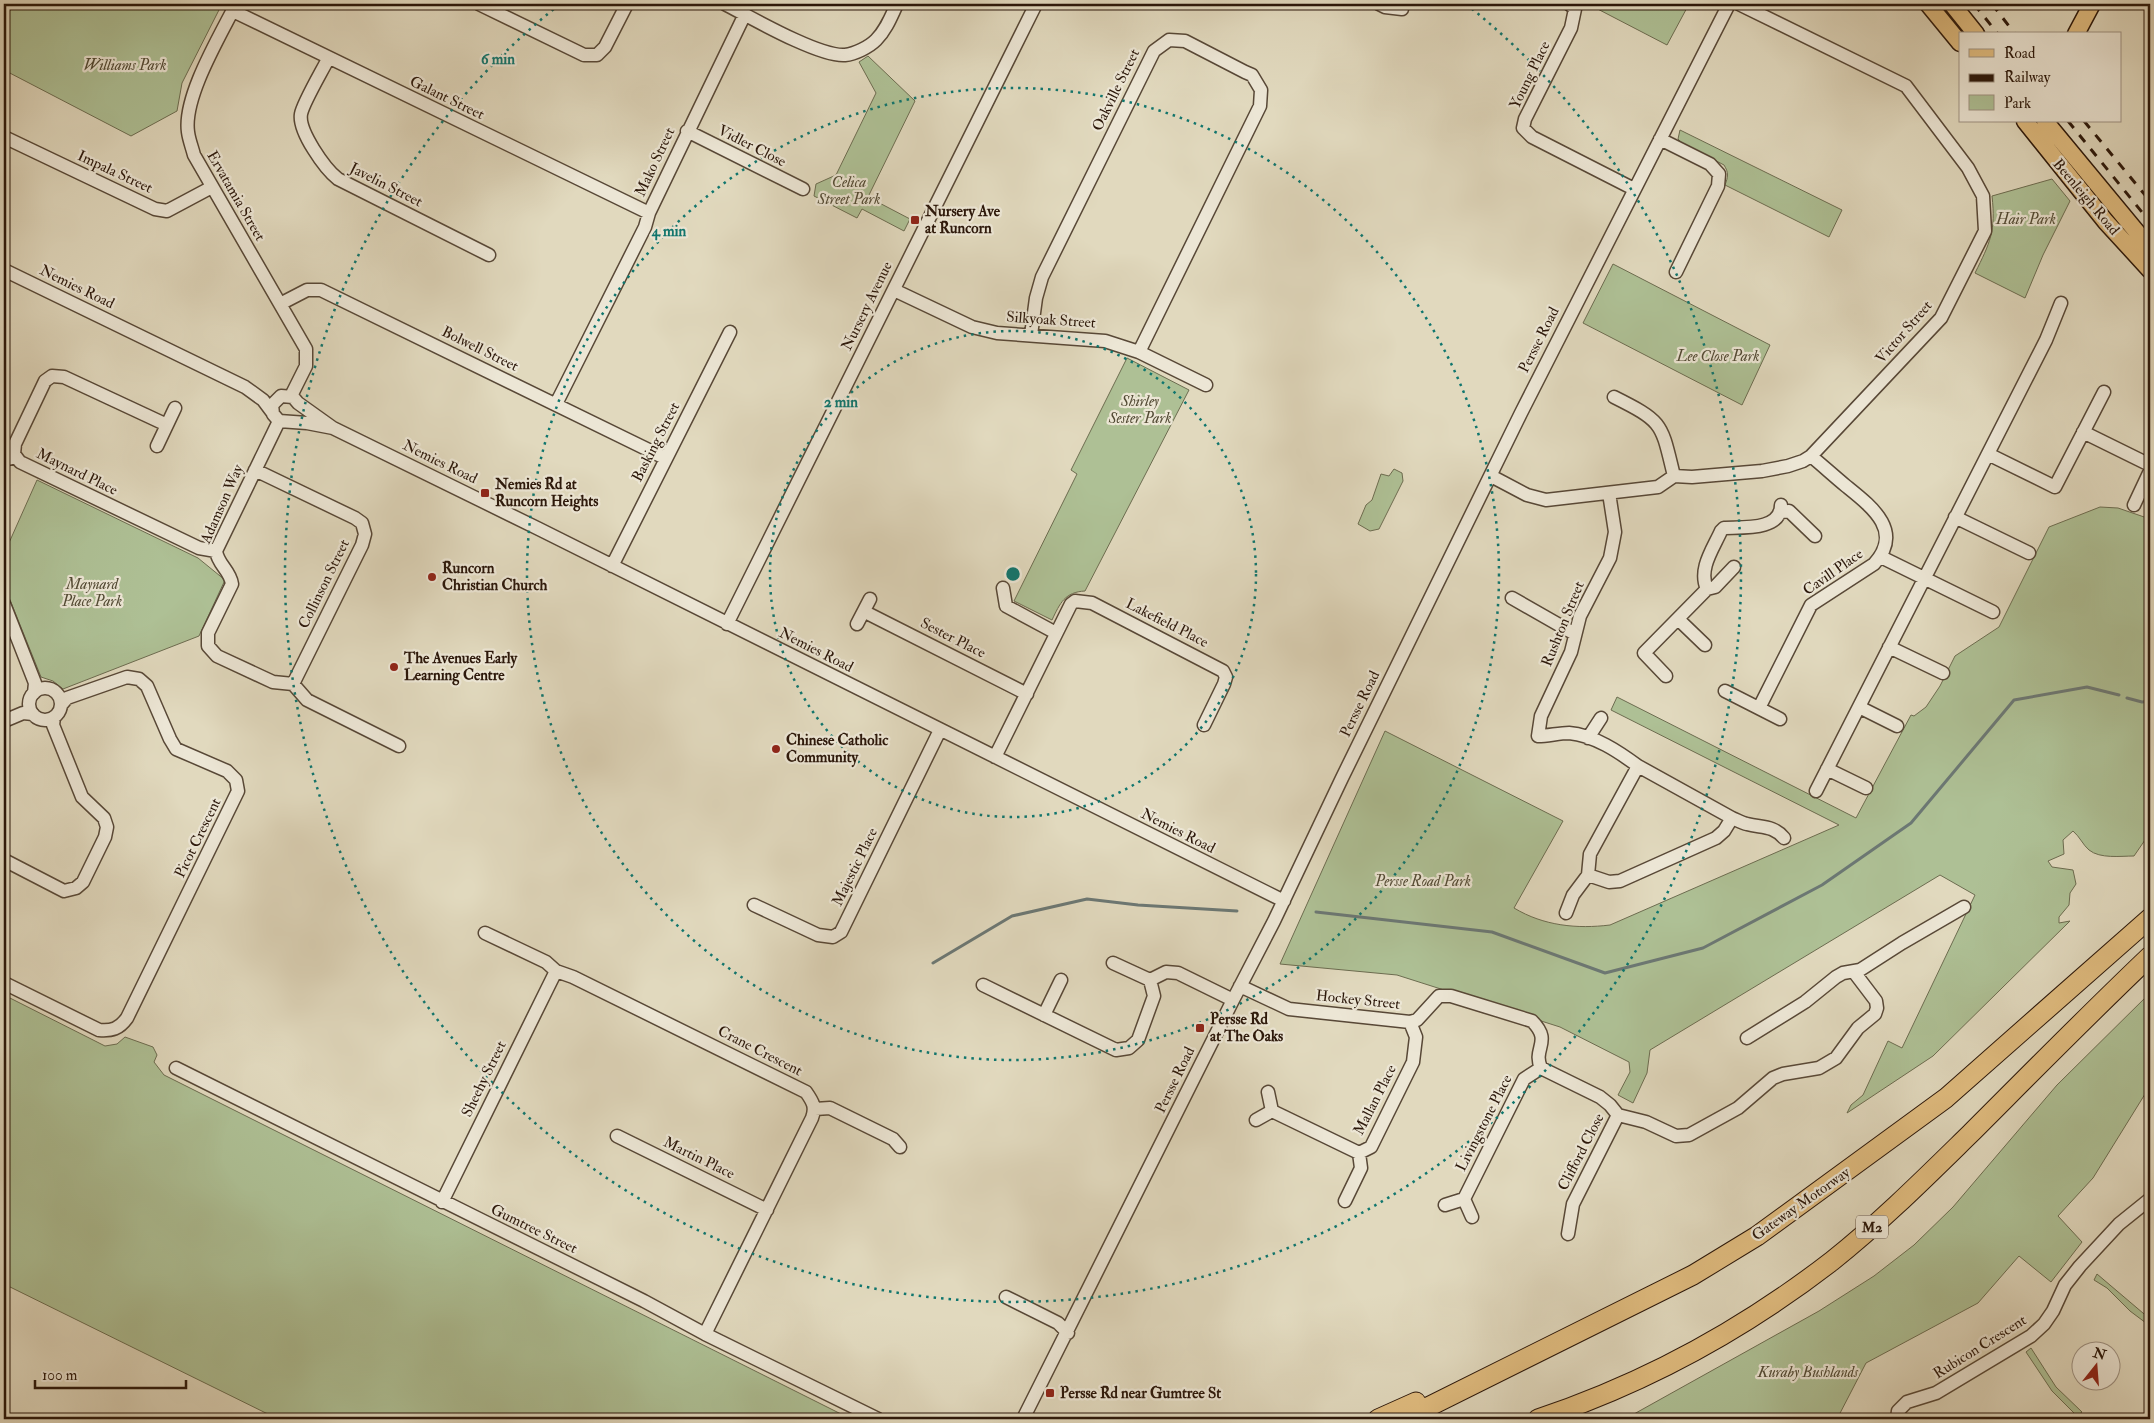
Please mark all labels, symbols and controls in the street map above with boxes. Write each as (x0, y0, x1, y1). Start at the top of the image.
legend (1959, 32, 2122, 122)
street label: Young Place (1505, 38, 1555, 112)
text: Road (2004, 44, 2036, 63)
street label: Oakville Street (1088, 46, 1144, 134)
text: 6 min (481, 50, 515, 69)
park label: Williams Park (83, 56, 167, 75)
text: Railway (2004, 68, 2051, 87)
street label: Galant Street (407, 72, 488, 124)
text: Park (2004, 94, 2031, 113)
street label: Vidler Close (715, 121, 789, 171)
street label: Mako Street (631, 124, 679, 200)
street label: Impala Street (74, 146, 156, 199)
street label: Ervatamia Street (202, 147, 270, 245)
street label: Beenleigh Road (2049, 155, 2124, 240)
street label: Javelin Street (345, 158, 426, 212)
park label: Celica Street Park (817, 173, 880, 209)
place label: Nursery Ave at Runcorn (924, 202, 1001, 238)
park label: Hair Park (1995, 210, 2056, 229)
marker: Nursery Ave at Runcorn (909, 214, 921, 226)
text: 4 min (651, 222, 687, 241)
street label: Nursery Avenue (837, 258, 897, 354)
street label: Nemies Road (36, 261, 118, 314)
street label: Victor Street (1871, 296, 1937, 367)
street label: Persse Road (1514, 303, 1564, 376)
street label: Silkyoak Street (1006, 307, 1097, 333)
street label: Bolwell Street (438, 322, 522, 376)
park label: Lee Close Park (1676, 347, 1759, 366)
park label: Shirley Sester Park (1108, 392, 1171, 428)
text: 2 min (824, 393, 858, 412)
street label: Basking Street (628, 399, 684, 485)
street label: Nemies Road (399, 436, 481, 489)
street label: Maynard Place (33, 444, 121, 500)
street label: Adamson Way (196, 461, 248, 547)
place label: Nemies Rd at Runcorn Heights (494, 475, 598, 512)
marker: Nemies Rd at Runcorn Heights (479, 487, 491, 499)
street label: Collinson Street (294, 536, 354, 632)
street label: Cavill Place (1799, 544, 1867, 600)
place label: Runcorn Christian Church (442, 559, 548, 595)
centre of rings (1004, 565, 1022, 583)
marker: Runcorn Christian Church (426, 571, 438, 583)
park label: Maynard Place Park (61, 575, 122, 611)
street label: Rushton Street (1537, 578, 1589, 669)
street label: Lakefield Place (1122, 594, 1212, 652)
street label: Sester Place (917, 613, 989, 663)
street label: Nemies Road (776, 623, 857, 677)
place label: The Avenues Early Learning Centre (403, 649, 518, 686)
marker: The Avenues Early Learning Centre (388, 661, 400, 673)
street label: Persse Road (1336, 667, 1384, 740)
place label: Chinese Catholic Community (786, 731, 889, 768)
marker: Chinese Catholic Community (770, 743, 782, 755)
street label: Picot Crescent (171, 795, 226, 881)
street label: Nemies Road (1138, 804, 1219, 858)
street label: Majestic Place (828, 825, 882, 909)
park label: Persse Road Park (1374, 872, 1471, 891)
street label: Hockey Street (1315, 986, 1401, 1014)
place label: Persse Rd at The Oaks (1210, 1010, 1283, 1046)
street label: Crane Crescent (715, 1022, 806, 1080)
marker: Persse Rd at The Oaks (1194, 1022, 1206, 1034)
street label: Sheehy Street (457, 1038, 511, 1120)
street label: Persse Road (1151, 1043, 1199, 1116)
street label: Mallan Place (1349, 1062, 1401, 1138)
street label: Livingstone Place (1452, 1072, 1516, 1174)
street label: Clifford Close (1553, 1110, 1609, 1194)
street label: Martin Place (660, 1133, 738, 1183)
street label: Gateway Motorway (1748, 1163, 1854, 1245)
street label: Gumtree Street (488, 1200, 581, 1258)
road number: M2 (1856, 1216, 1888, 1238)
street label: Rubicon Crescent (1930, 1311, 2030, 1383)
north arrow (2072, 1340, 2122, 1390)
text: N (2090, 1344, 2109, 1364)
scale bar (35, 1358, 186, 1390)
park label: Kuraby Bushlands (1757, 1363, 1859, 1382)
text: 100 m (42, 1366, 78, 1385)
place label: Persse Rd near Gumtree St (1060, 1384, 1221, 1403)
marker: Persse Rd near Gumtree St (1044, 1387, 1056, 1399)

